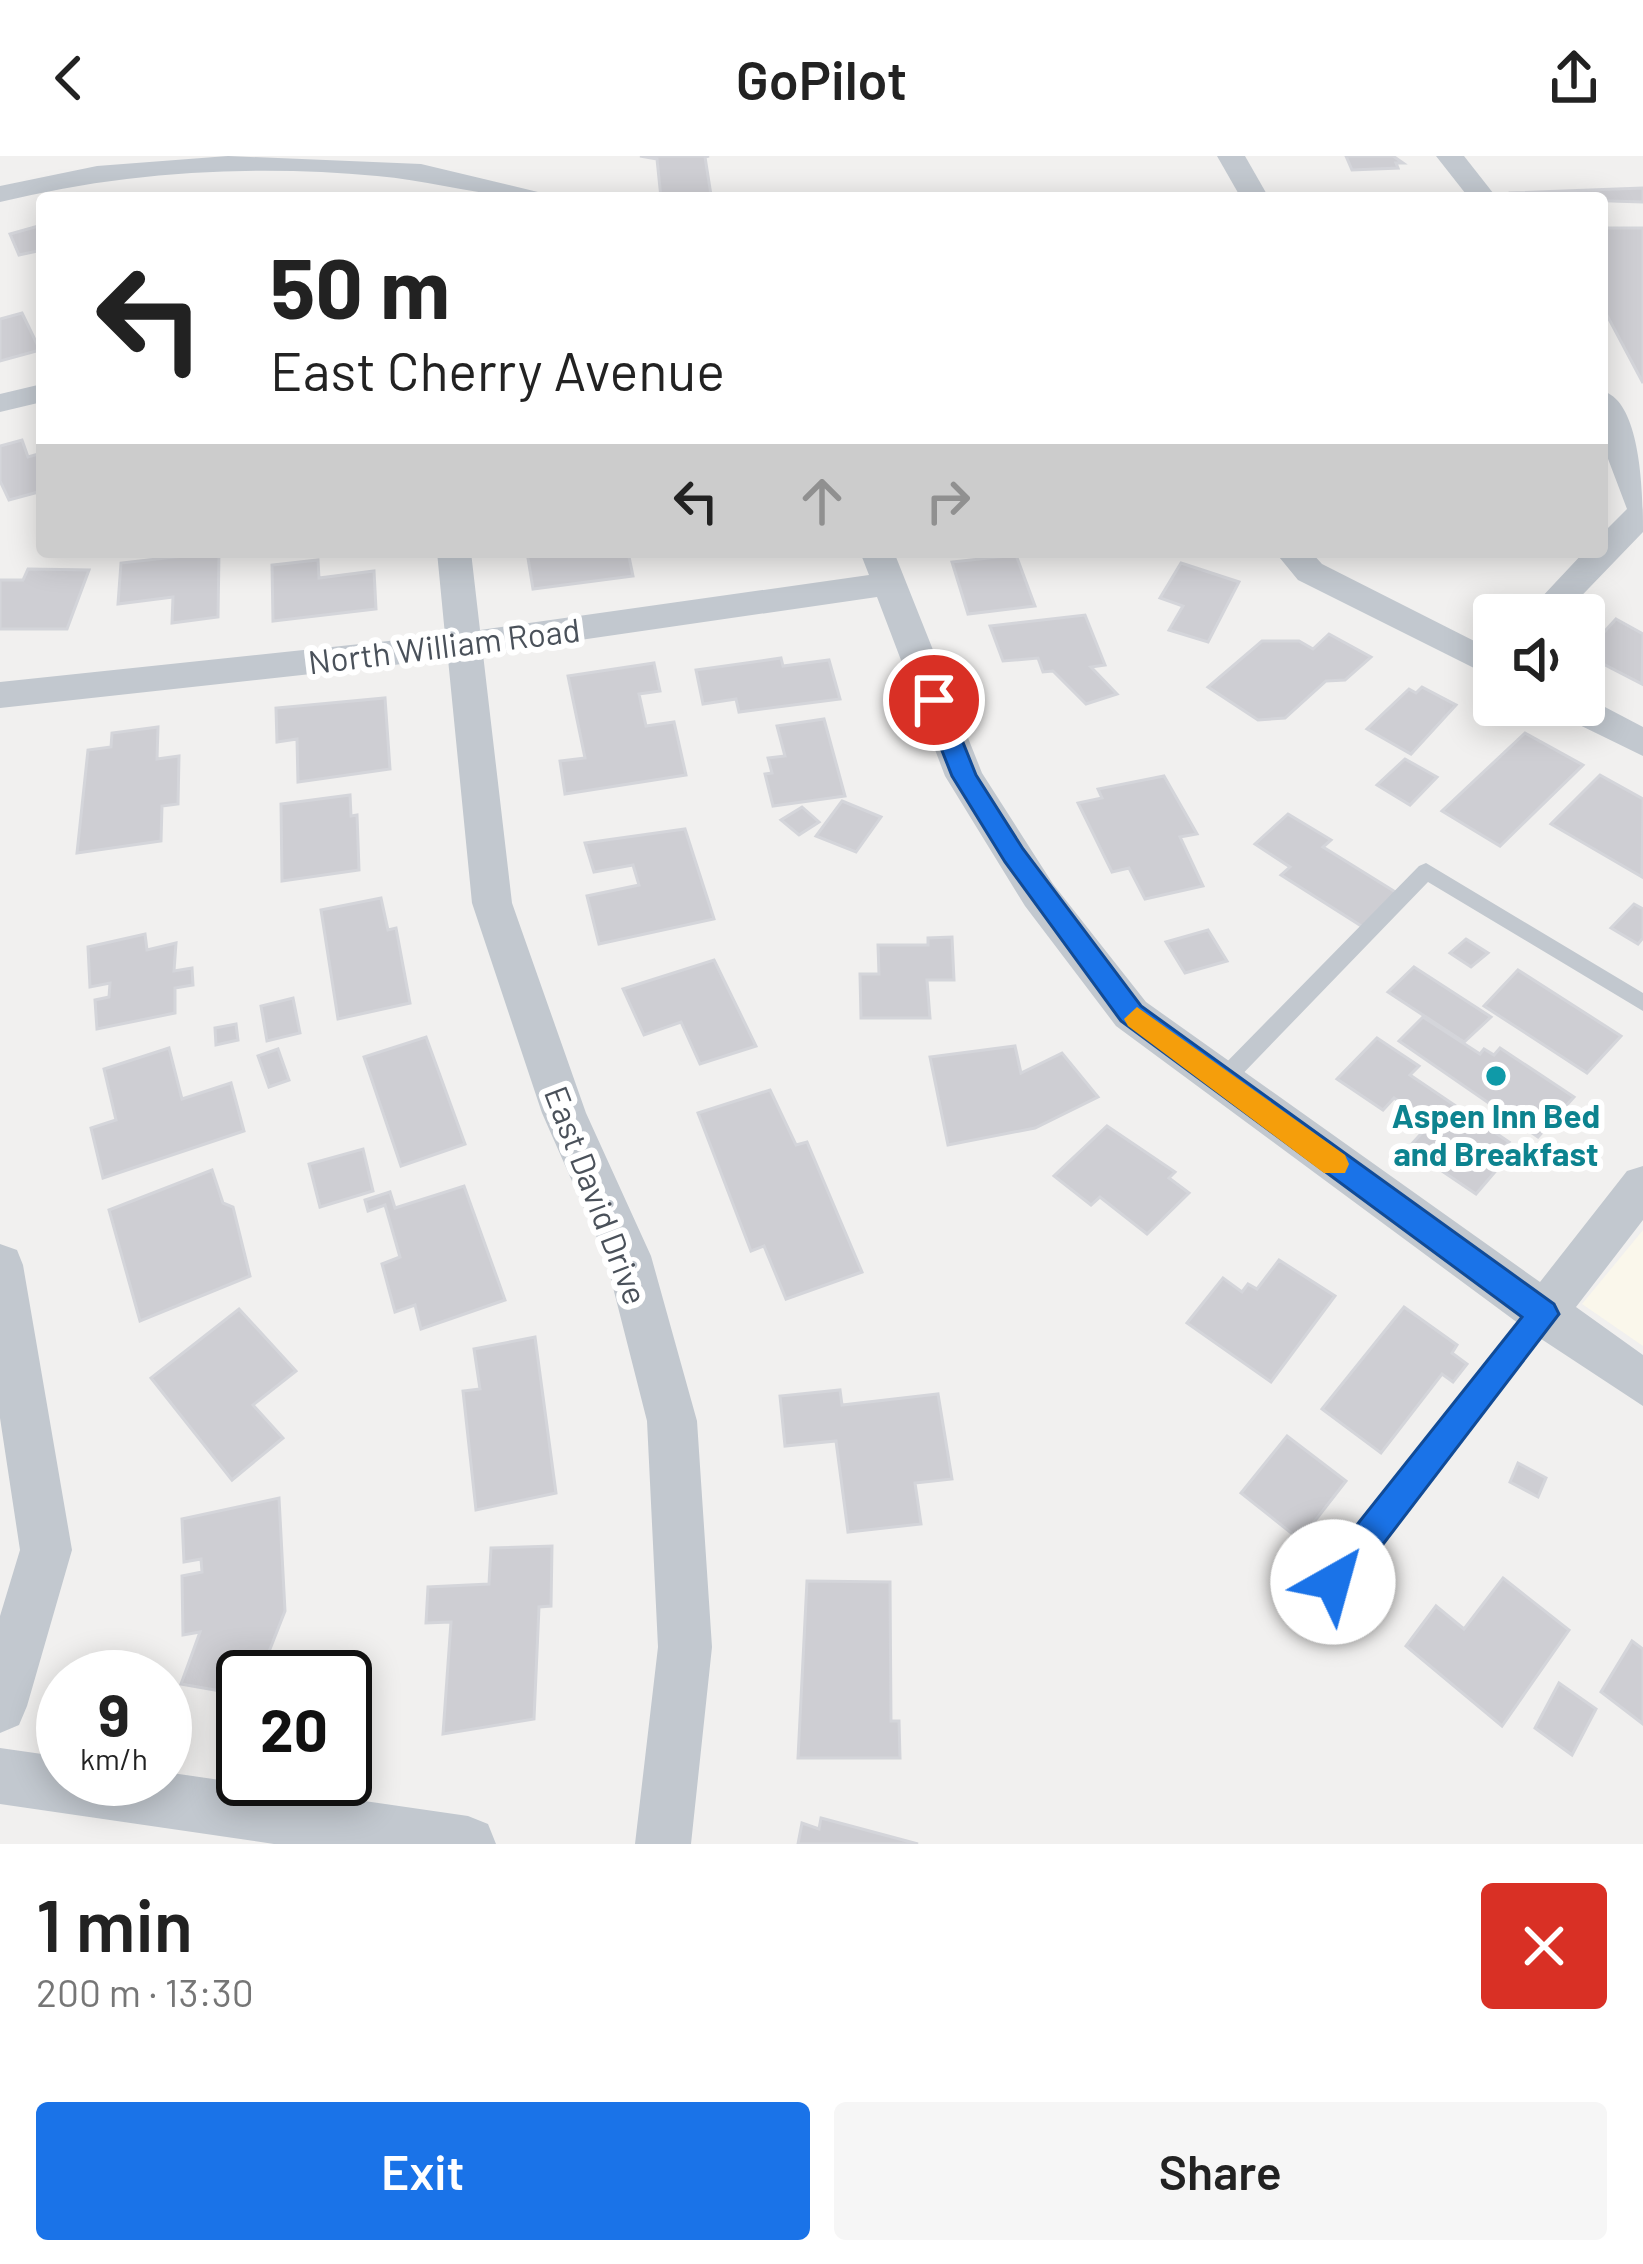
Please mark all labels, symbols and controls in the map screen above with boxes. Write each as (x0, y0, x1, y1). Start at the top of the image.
icon: back (36, 45, 102, 111)
icon: share (1541, 45, 1607, 111)
text: GoPilot (736, 46, 907, 111)
text: 50 m (270, 235, 450, 336)
icon: left (72, 240, 228, 396)
text: East Cherry Avenue (270, 337, 725, 402)
icon: left (663, 468, 729, 534)
icon: ahead (789, 468, 855, 534)
icon: right (915, 468, 981, 534)
map controls (1473, 594, 1605, 726)
button: sound (1473, 594, 1605, 726)
street label: North William Road (306, 608, 582, 682)
pin (883, 649, 985, 751)
icon: arrive (901, 667, 967, 733)
marker: Aspen Inn Bed and Breakfast (1483, 1063, 1509, 1089)
street label: East David Drive (537, 1080, 657, 1310)
place label: Aspen Inn Bed and Breakfast (1392, 1095, 1600, 1173)
position arrow (1270, 1519, 1396, 1645)
speed limit sign: 20 (216, 1650, 372, 1806)
text: 9 (98, 1677, 130, 1749)
text: km/h (80, 1740, 148, 1776)
text: 1 min (36, 1880, 193, 1966)
button: close (1481, 1883, 1607, 2009)
text: 200 m · 13:30 (36, 1968, 254, 2015)
button: Exit (36, 2102, 810, 2240)
button: Share (834, 2102, 1607, 2240)

